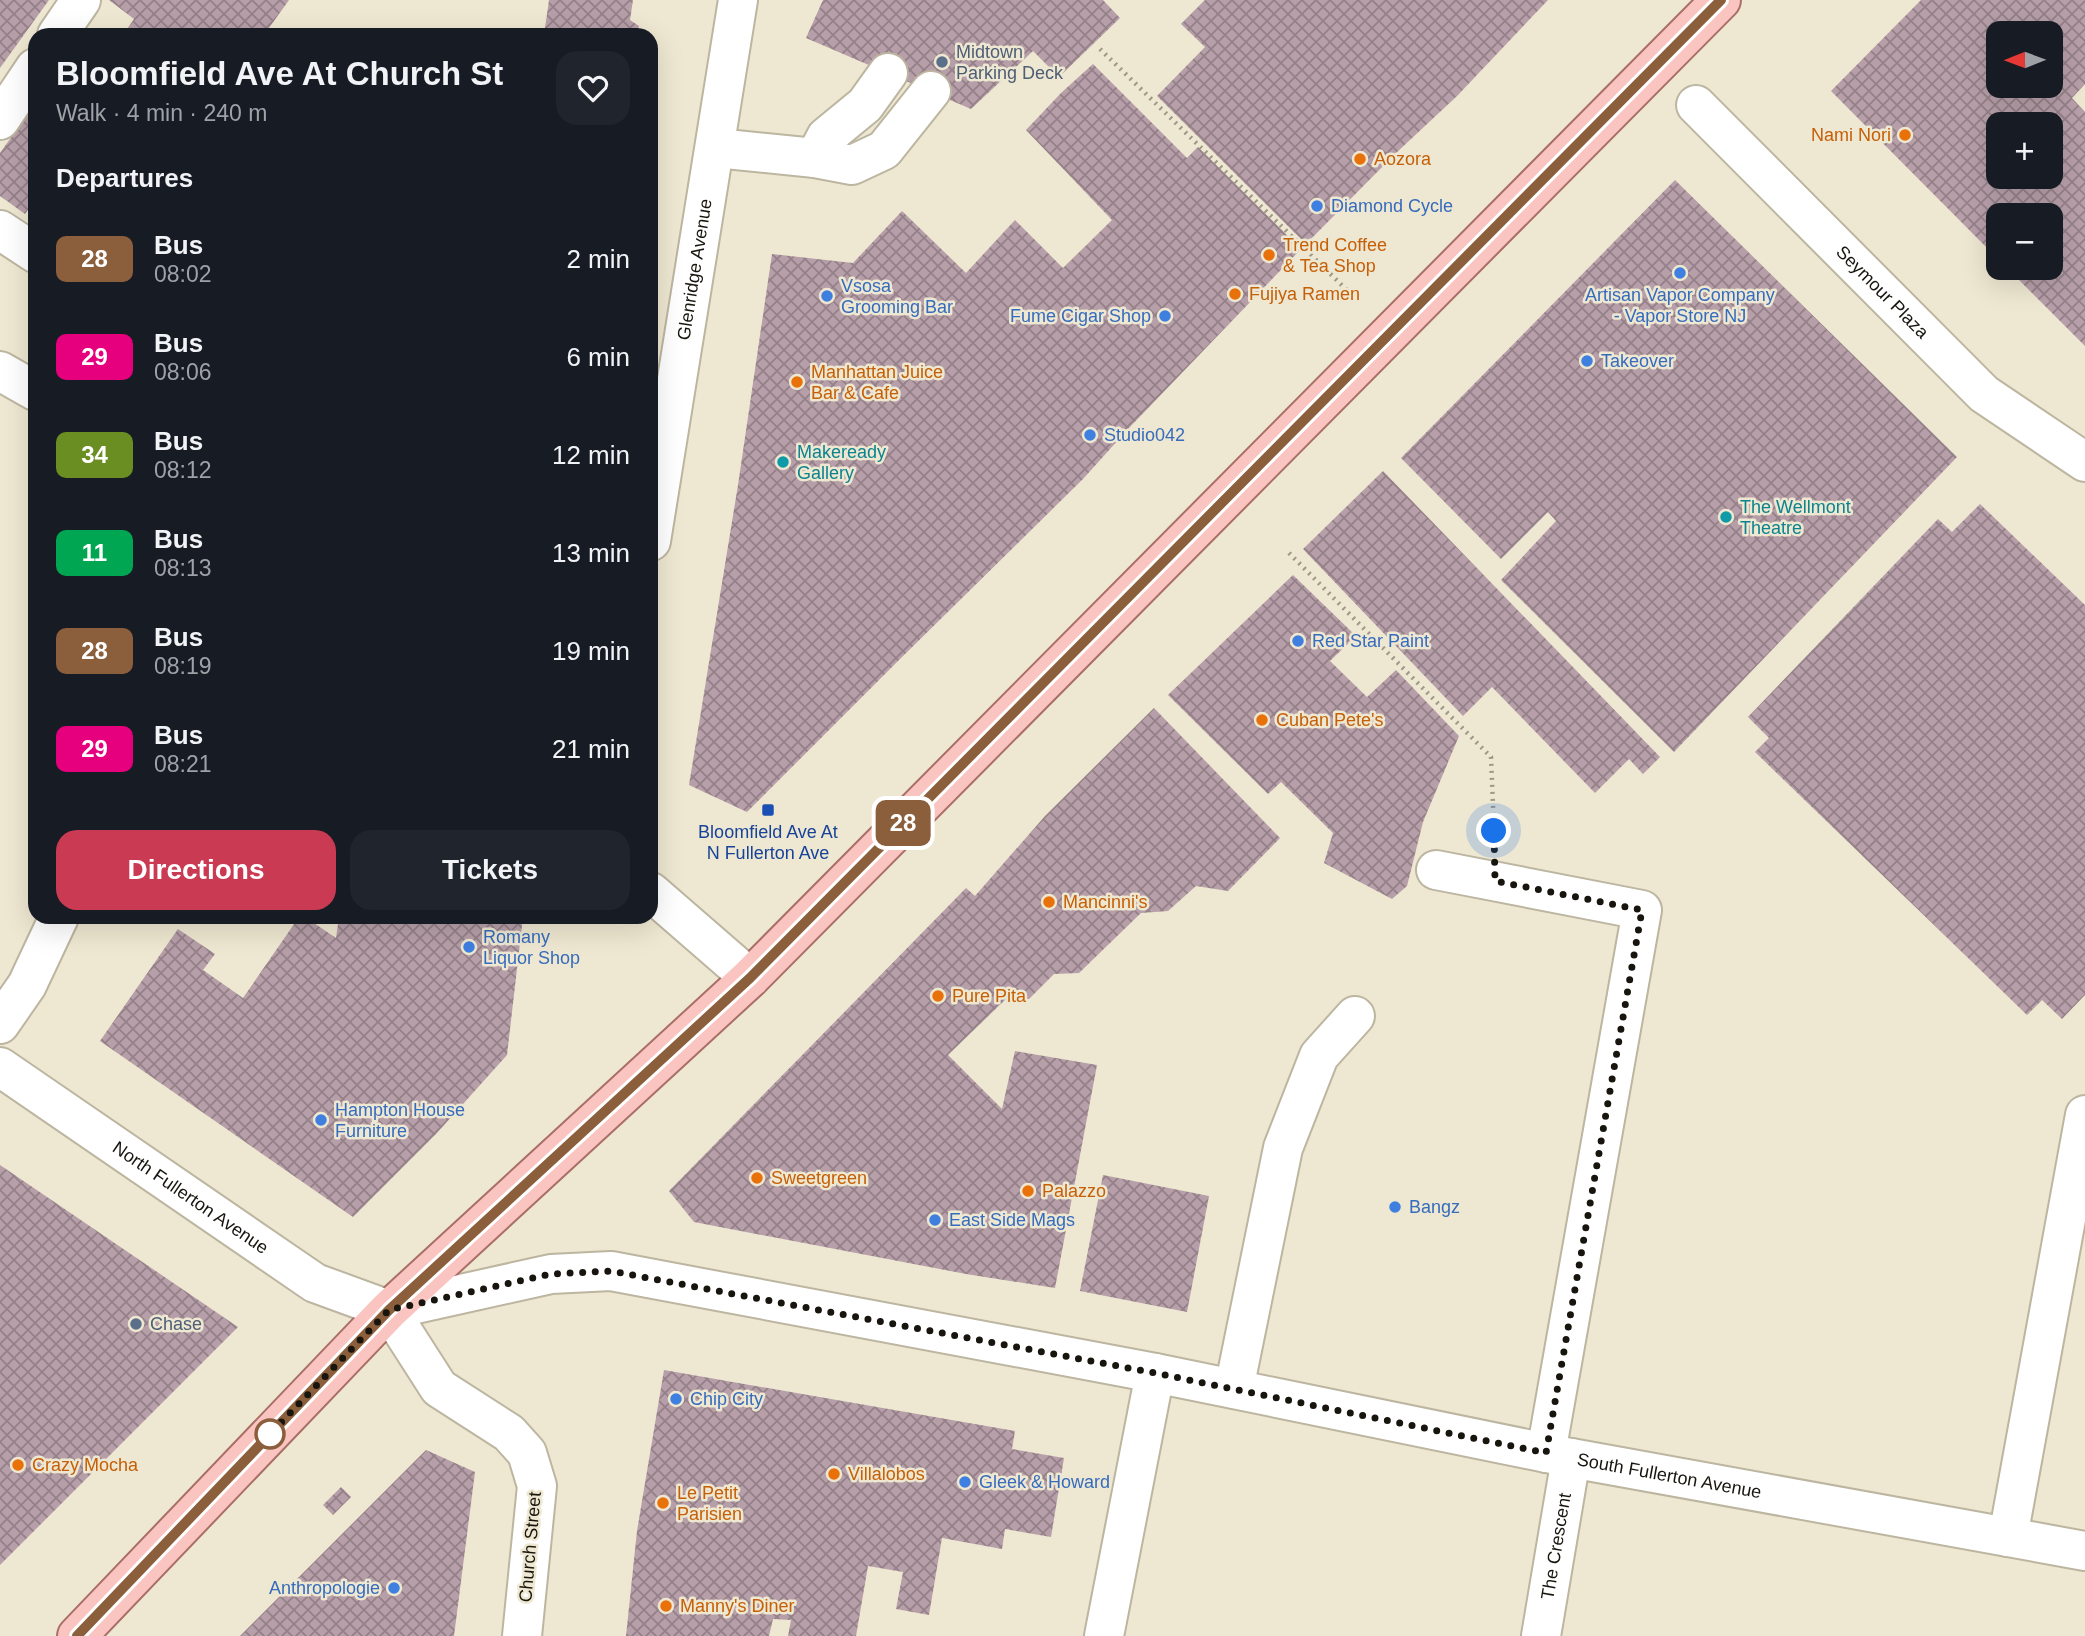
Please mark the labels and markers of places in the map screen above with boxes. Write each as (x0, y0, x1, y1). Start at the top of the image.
place label: Midtown Parking Deck (956, 42, 1064, 83)
marker: Midtown Parking Deck (934, 54, 950, 70)
place label: Nami Nori (1811, 125, 1891, 145)
marker: Nami Nori (1897, 127, 1913, 143)
place label: Aozora (1374, 149, 1432, 169)
marker: Aozora (1352, 151, 1368, 167)
place label: Diamond Cycle (1331, 196, 1453, 216)
marker: Diamond Cycle (1309, 198, 1325, 214)
place label: Trend Coffee & Tea Shop (1283, 235, 1387, 276)
marker: Trend Coffee & Tea Shop (1261, 247, 1277, 263)
marker: Artisan Vapor Company - Vapor Store NJ (1672, 265, 1688, 281)
place label: Vsosa Grooming Bar (841, 276, 953, 317)
place label: Fujiya Ramen (1249, 284, 1360, 304)
place label: Artisan Vapor Company - Vapor Store NJ (1585, 285, 1775, 326)
marker: Fujiya Ramen (1227, 286, 1243, 302)
marker: Vsosa Grooming Bar (819, 288, 835, 304)
place label: Fume Cigar Shop (1010, 306, 1151, 326)
marker: Fume Cigar Shop (1157, 308, 1173, 324)
place label: Takeover (1601, 351, 1674, 371)
marker: Takeover (1579, 353, 1595, 369)
place label: Manhattan Juice Bar & Cafe (811, 362, 943, 403)
marker: Manhattan Juice Bar & Cafe (789, 374, 805, 390)
place label: Studio042 (1104, 425, 1185, 445)
marker: Studio042 (1082, 427, 1098, 443)
place label: Makeready Gallery (797, 442, 886, 483)
marker: Makeready Gallery (775, 454, 791, 470)
place label: The Wellmont Theatre (1740, 497, 1851, 538)
marker: The Wellmont Theatre (1718, 509, 1734, 525)
place label: Red Star Paint (1312, 631, 1429, 651)
marker: Red Star Paint (1290, 633, 1306, 649)
place label: Cuban Pete's (1276, 710, 1384, 730)
marker: Cuban Pete's (1254, 712, 1270, 728)
marker: Bloomfield Ave At N Fullerton Ave (760, 802, 776, 818)
place label: Bloomfield Ave At N Fullerton Ave (698, 822, 838, 863)
place label: Mancinni's (1063, 892, 1147, 912)
marker: Mancinni's (1041, 894, 1057, 910)
place label: Romany Liquor Shop (483, 927, 580, 968)
marker: Romany Liquor Shop (461, 939, 477, 955)
place label: Pure Pita (952, 986, 1027, 1006)
marker: Pure Pita (930, 988, 946, 1004)
place label: Hampton House Furniture (335, 1100, 465, 1141)
marker: Hampton House Furniture (313, 1112, 329, 1128)
place label: Sweetgreen (771, 1168, 867, 1188)
marker: Sweetgreen (749, 1170, 765, 1186)
place label: Palazzo (1042, 1181, 1106, 1201)
marker: Palazzo (1020, 1183, 1036, 1199)
place label: Bangz (1409, 1197, 1460, 1217)
marker: Bangz (1387, 1199, 1403, 1215)
place label: East Side Mags (949, 1210, 1075, 1230)
marker: East Side Mags (927, 1212, 943, 1228)
place label: Chase (150, 1314, 202, 1334)
marker: Chase (128, 1316, 144, 1332)
place label: Chip City (690, 1389, 763, 1409)
marker: Chip City (668, 1391, 684, 1407)
unlabelled marker (255, 1419, 285, 1449)
place label: Crazy Mocha (32, 1455, 139, 1475)
marker: Crazy Mocha (10, 1457, 26, 1473)
place label: Villalobos (848, 1464, 925, 1484)
marker: Villalobos (826, 1466, 842, 1482)
place label: Gleek & Howard (979, 1472, 1110, 1492)
marker: Gleek & Howard (957, 1474, 973, 1490)
place label: Le Petit Parisien (677, 1483, 742, 1524)
marker: Le Petit Parisien (655, 1495, 671, 1511)
place label: Anthropologie (269, 1578, 380, 1598)
marker: Anthropologie (386, 1580, 402, 1596)
place label: Manny's Diner (680, 1596, 794, 1616)
marker: Manny's Diner (658, 1598, 674, 1614)

